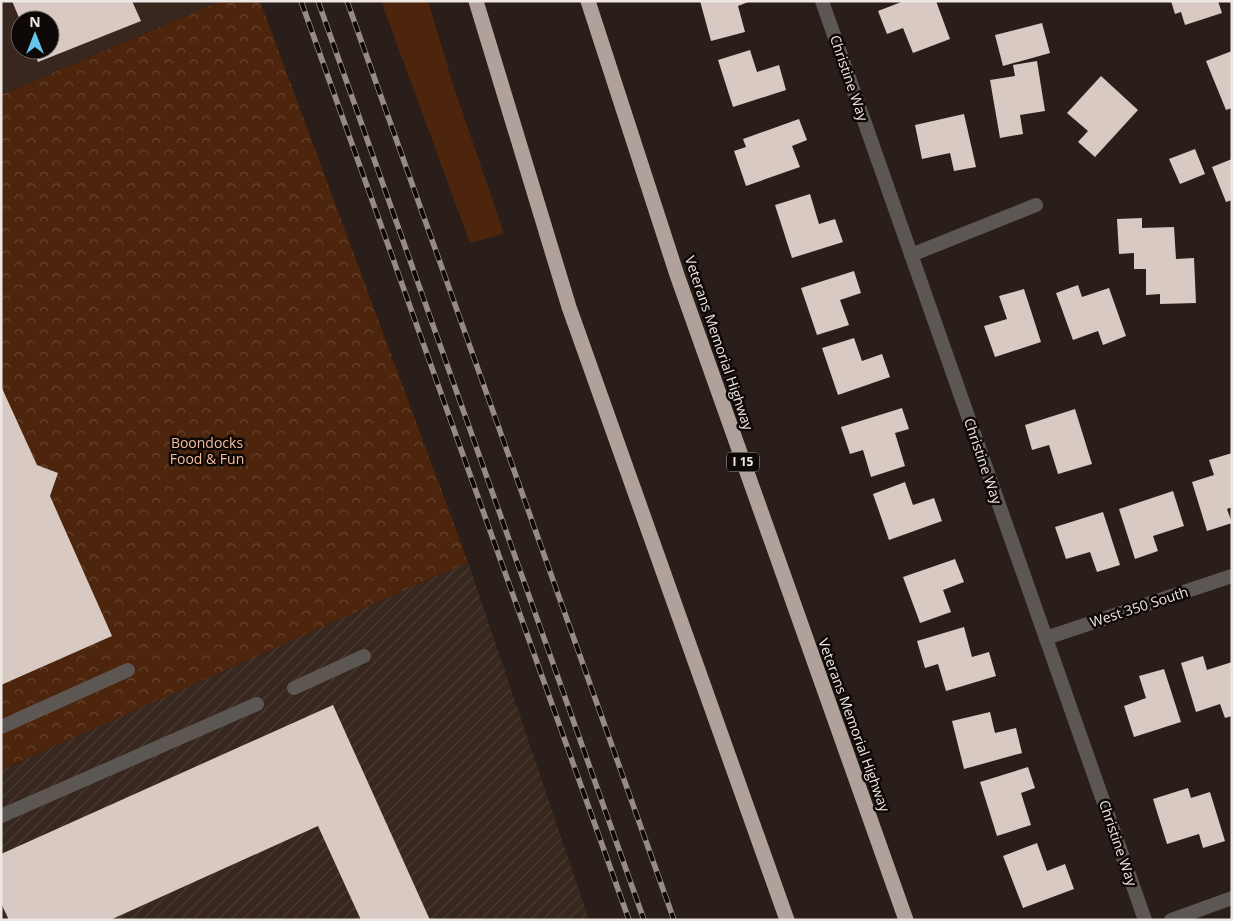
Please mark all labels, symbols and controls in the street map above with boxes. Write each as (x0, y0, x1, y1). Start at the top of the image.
north arrow (10, 10, 60, 60)
text: N (29, 12, 41, 31)
street label: Christine Way (826, 32, 873, 124)
street label: Veterans Memorial Highway (681, 253, 759, 433)
street label: Christine Way (960, 415, 1007, 507)
park label: Boondocks Food & Fun (170, 433, 244, 468)
road number: I 15 (727, 452, 759, 472)
street label: West 350 South (1087, 582, 1190, 631)
street label: Veterans Memorial Highway (814, 636, 895, 815)
street label: Christine Way (1095, 797, 1142, 889)

